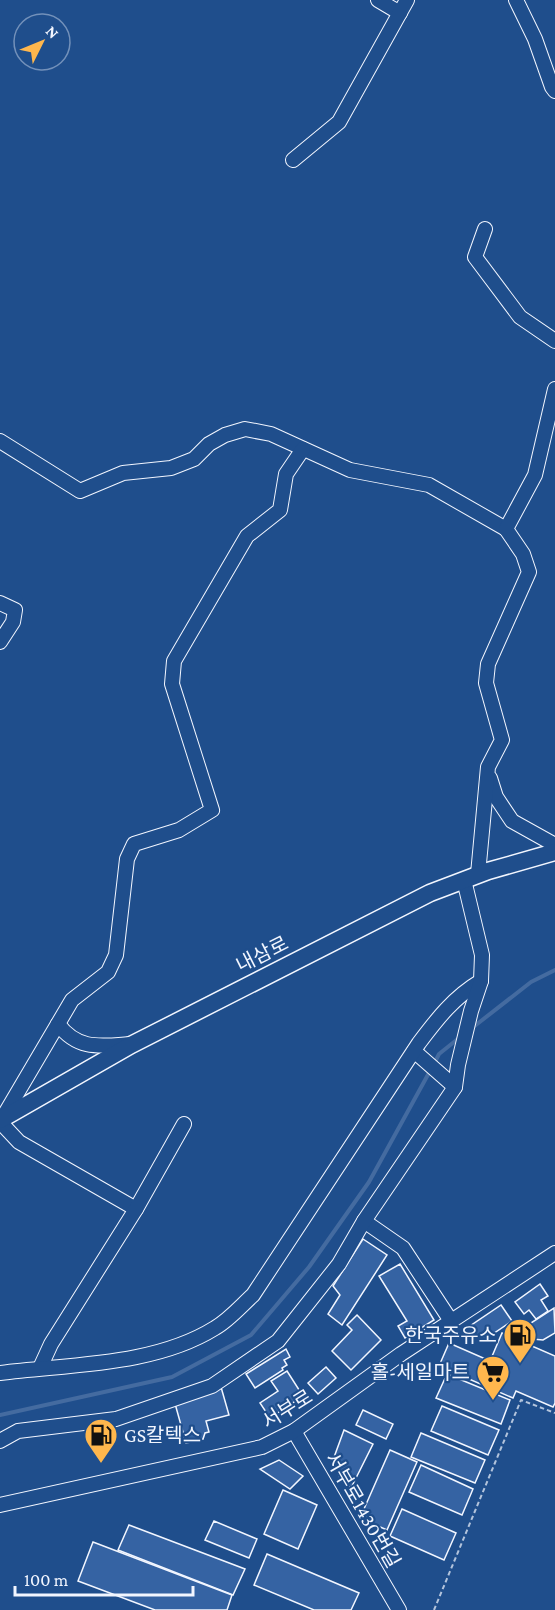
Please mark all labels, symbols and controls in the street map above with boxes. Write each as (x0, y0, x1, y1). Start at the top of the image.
north arrow (12, 12, 72, 72)
text: N (43, 22, 63, 42)
street label: 내삼로 (232, 932, 292, 976)
fuel station icon: 한국주유소 (502, 1317, 538, 1364)
place label: 한국주유소 (405, 1324, 497, 1346)
supermarket icon: 홀-세일마트 (475, 1354, 511, 1401)
place label: 홀-세일마트 (371, 1361, 470, 1383)
street label: 서부로 (258, 1385, 316, 1433)
fuel station icon: GS칼텍스 (83, 1417, 119, 1464)
place label: GS칼텍스 (124, 1424, 201, 1446)
street label: 서부로1430번길 (321, 1448, 405, 1572)
scale bar (15, 1559, 194, 1597)
text: 100 m (24, 1570, 69, 1590)

